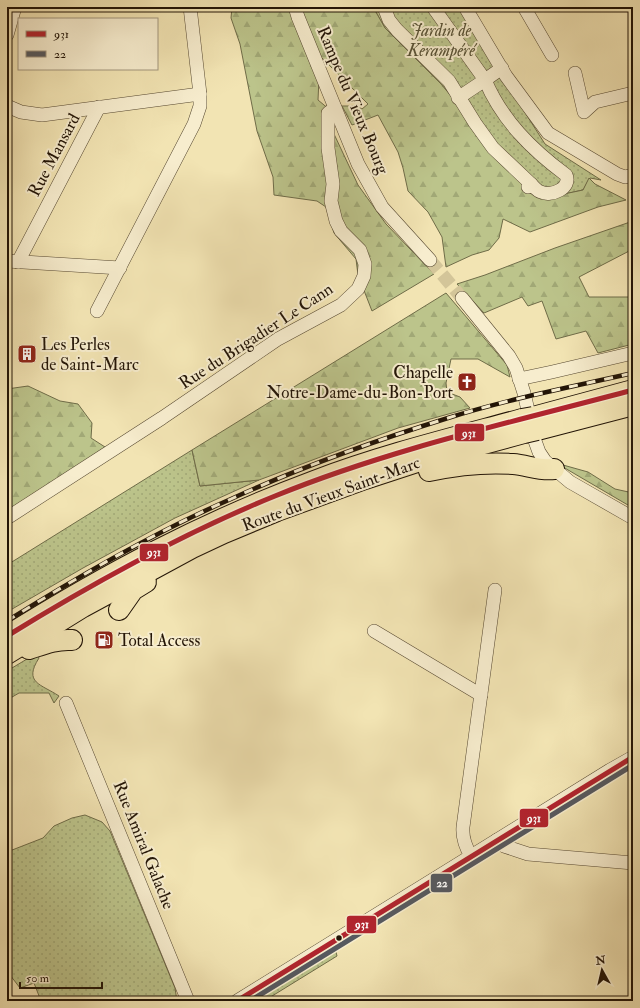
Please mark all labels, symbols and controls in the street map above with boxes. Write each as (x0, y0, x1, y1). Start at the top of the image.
legend (18, 18, 158, 70)
park label: Jardin de Kerampéré (406, 20, 478, 61)
street label: Rampe du Vieux Bourg (311, 23, 394, 178)
text: 931 (53, 27, 69, 42)
text: 22 (54, 47, 66, 62)
street label: Rue Mansard (23, 109, 85, 200)
street label: Rue du Brigadier Le Cann (175, 278, 337, 394)
place label: Les Perles de Saint-Marc (41, 334, 139, 375)
building icon: Les Perles de Saint-Marc (16, 343, 38, 365)
place label: Chapelle Notre-Dame-du-Bon-Port (267, 362, 453, 403)
church icon: Chapelle Notre-Dame-du-Bon-Port (456, 371, 478, 393)
line badge: 931 (454, 423, 485, 442)
text: 931 (461, 427, 476, 440)
street label: Route du Vieux Saint-Marc (239, 452, 423, 536)
line badge: 931 (139, 543, 169, 562)
text: 931 (146, 546, 161, 559)
fuel station icon: Total Access (93, 629, 115, 651)
place label: Total Access (118, 630, 200, 651)
street label: Rue Amiral Galache (109, 778, 179, 912)
line badge: 931 (519, 808, 549, 828)
text: 931 (526, 812, 541, 825)
line badge: 22 (430, 873, 453, 893)
text: 22 (436, 877, 448, 890)
line badge: 931 (346, 915, 377, 934)
text: 931 (354, 918, 369, 931)
unlabelled marker (334, 933, 344, 943)
north arrow (582, 950, 622, 990)
text: N (594, 953, 608, 968)
scale bar (20, 964, 102, 990)
text: 50 m (26, 971, 50, 986)

